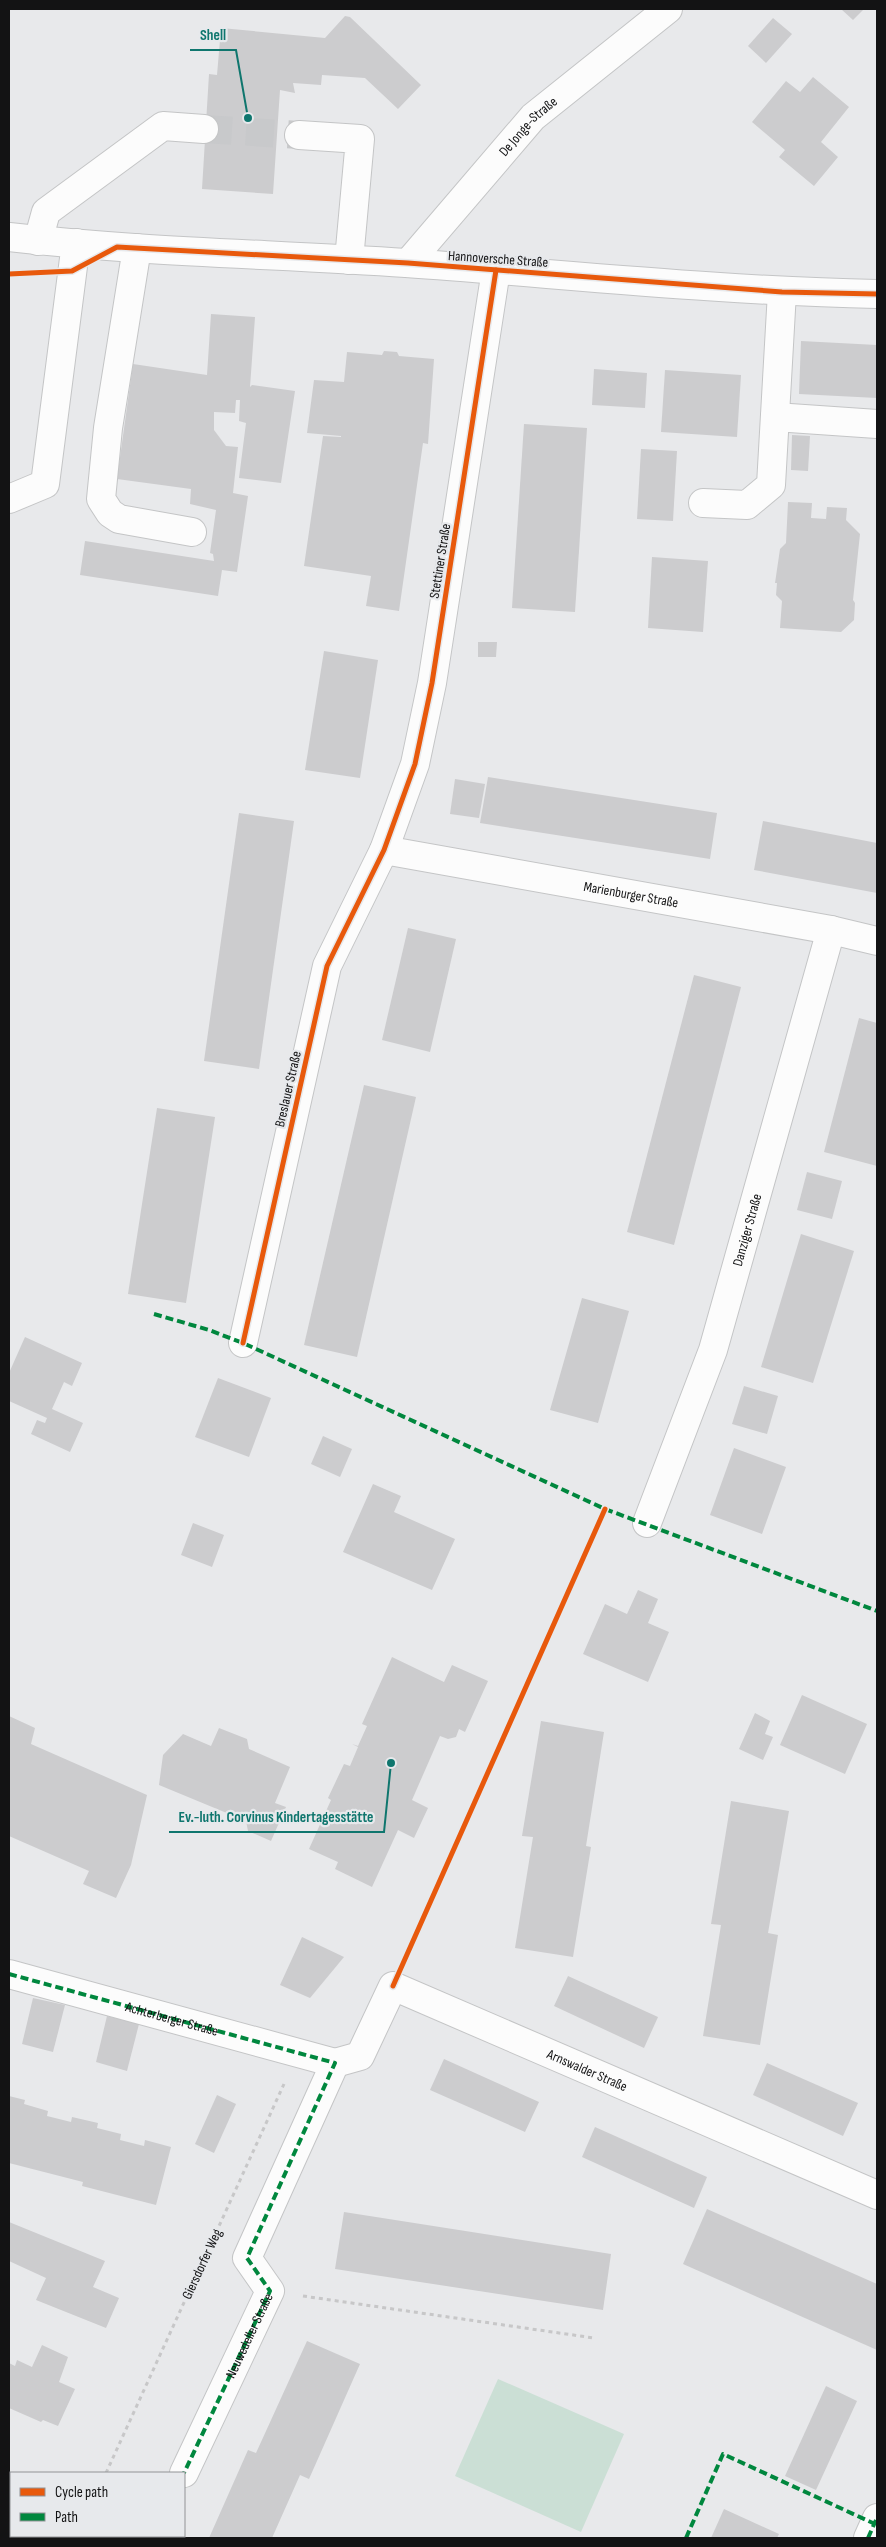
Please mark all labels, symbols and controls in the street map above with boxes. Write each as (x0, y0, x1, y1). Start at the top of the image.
callout: Shell (190, 20, 236, 50)
text: Shell (200, 26, 226, 45)
street label: De Jonge-Straße (495, 93, 560, 159)
street label: Hannoversche Straße (447, 247, 549, 271)
street label: Stettiner Straße (426, 522, 454, 600)
street label: Marienburger Straße (582, 877, 680, 911)
street label: Breslauer Straße (271, 1049, 305, 1129)
street label: Danziger Straße (729, 1192, 765, 1268)
callout: Ev.-luth. Corvinus Kindertagesstätte (169, 1802, 384, 1832)
text: Ev.-luth. Corvinus Kindertagesstätte (179, 1808, 373, 1827)
street label: Achterberger Straße (123, 1997, 220, 2039)
street label: Arnswalder Straße (544, 2045, 630, 2095)
street label: Giersdorfer Weg (178, 2226, 226, 2302)
street label: Neuwedeller Straße (222, 2290, 276, 2381)
legend (10, 2472, 185, 2537)
text: Cycle path (55, 2483, 108, 2502)
text: Path (55, 2508, 78, 2527)

